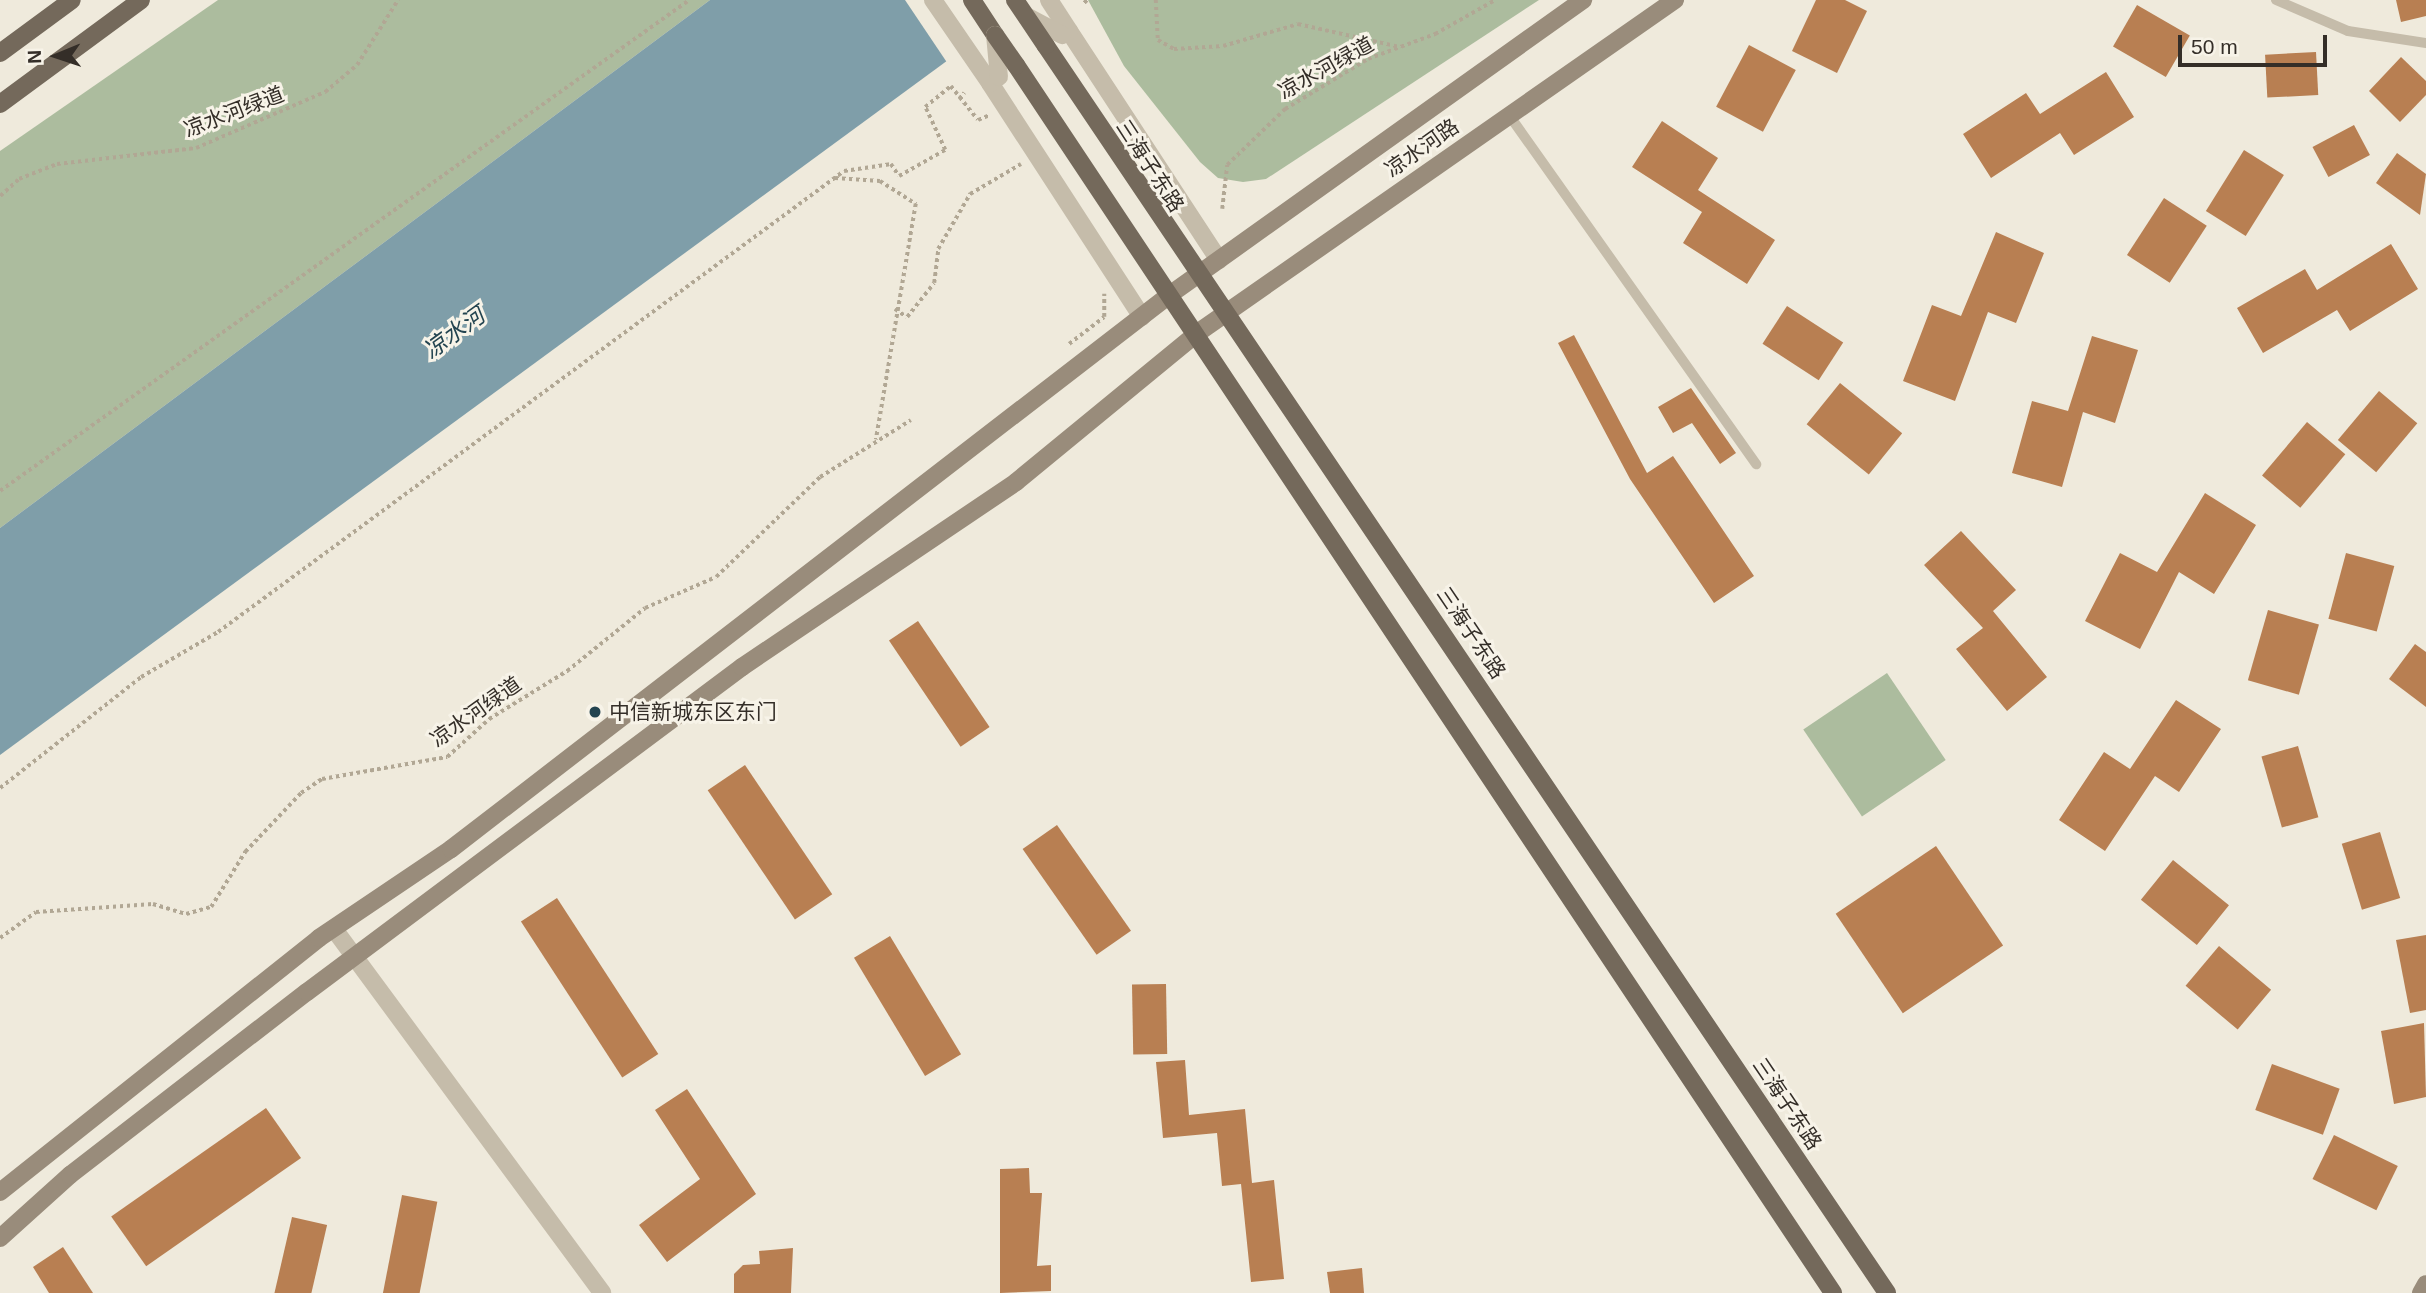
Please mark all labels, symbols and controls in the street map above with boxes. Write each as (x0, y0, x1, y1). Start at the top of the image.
north arrow (21, 21, 91, 91)
scale bar (2181, 21, 2330, 65)
street label: 凉水河绿道 (1274, 32, 1378, 104)
text: 50 m (2191, 35, 2238, 58)
text: N (24, 50, 45, 64)
street label: 凉水河绿道 (180, 81, 288, 143)
street label: 凉水河路 (1380, 114, 1464, 182)
street label: 三海子东路 (1111, 115, 1189, 217)
water label: 凉水河 (418, 302, 490, 364)
street label: 三海子东路 (1431, 582, 1511, 684)
street label: 凉水河绿道 (426, 672, 526, 752)
place label: 中信新城东区东门 (609, 699, 777, 725)
marker: 中信新城东区东门 (587, 704, 603, 720)
street label: 三海子东路 (1747, 1053, 1827, 1155)

